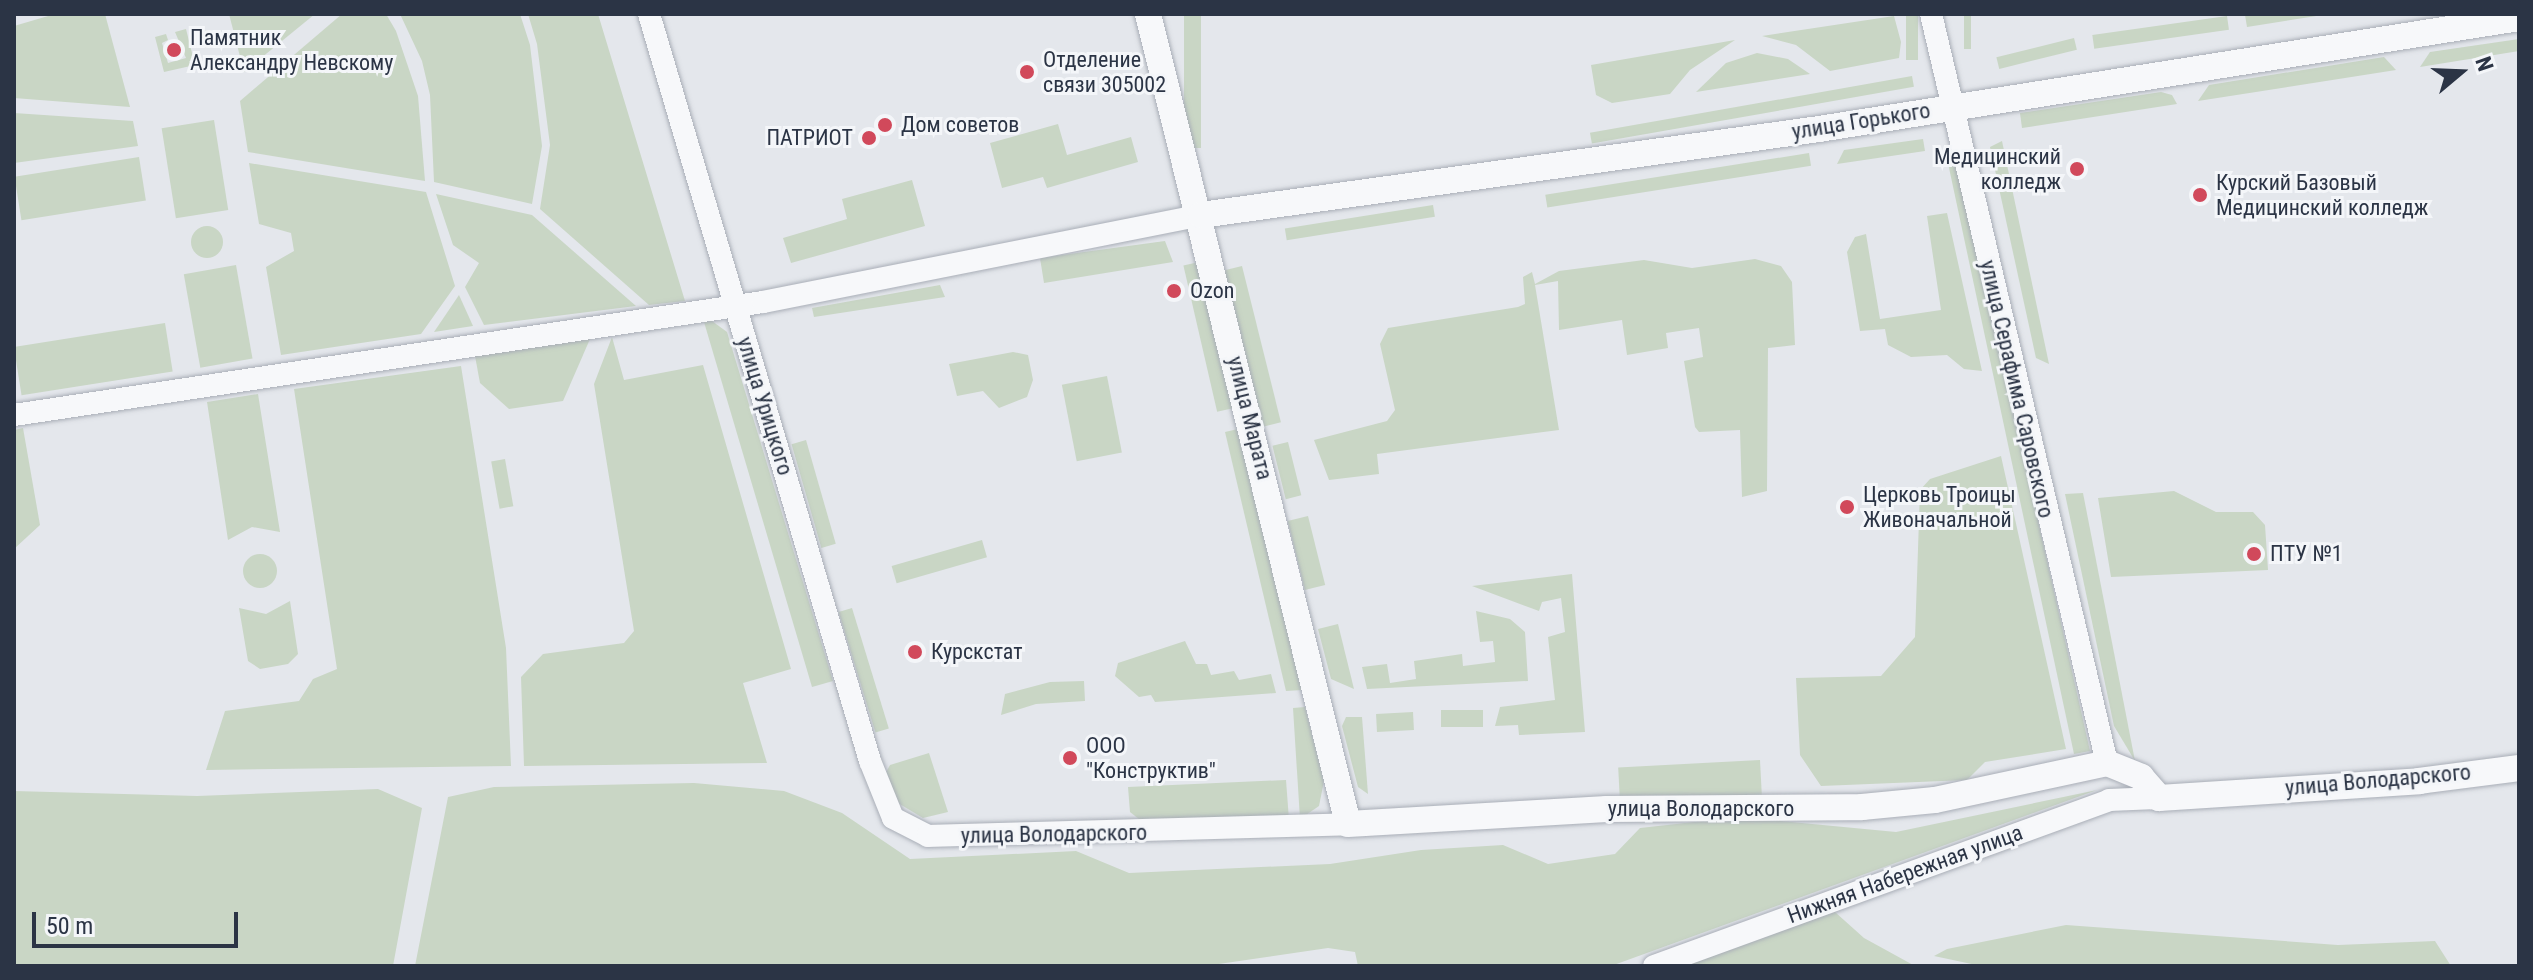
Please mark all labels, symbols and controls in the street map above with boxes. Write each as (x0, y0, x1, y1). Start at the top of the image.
place label: Памятник Александру Невскому (190, 24, 393, 76)
north arrow (2421, 32, 2501, 112)
marker: Памятник Александру Невскому (165, 41, 183, 59)
place label: Отделение связи 305002 (1043, 46, 1166, 98)
text: N (2470, 54, 2498, 74)
marker: Отделение связи 305002 (1018, 63, 1036, 81)
street label: улица Горького (1790, 97, 1932, 145)
place label: Дом советов (901, 112, 1019, 138)
marker: Дом советов (876, 116, 894, 134)
place label: ПАТРИОТ (766, 125, 853, 151)
marker: ПАТРИОТ (860, 129, 878, 147)
place label: Медицинский колледж (1934, 143, 2061, 194)
marker: Медицинский колледж (2068, 160, 2086, 178)
place label: Курский Базовый Медицинский колледж (2216, 169, 2428, 220)
marker: Курский Базовый Медицинский колледж (2191, 186, 2209, 204)
street label: улица Серафима Саровского (1974, 258, 2060, 520)
place label: Ozon (1190, 278, 1234, 304)
marker: Ozon (1165, 282, 1183, 300)
street label: улица Урицкого (731, 334, 799, 478)
street label: улица Марата (1222, 353, 1278, 483)
place label: Церковь Троицы Живоначальной (1863, 481, 2016, 532)
marker: Церковь Троицы Живоначальной (1838, 498, 1856, 516)
place label: ПТУ №1 (2270, 541, 2343, 567)
marker: ПТУ №1 (2245, 545, 2263, 563)
place label: Курскстат (931, 639, 1023, 665)
marker: Курскстат (906, 643, 924, 661)
place label: ООО "Конструктив" (1086, 732, 1216, 784)
marker: ООО "Конструктив" (1061, 749, 1079, 767)
street label: улица Володарского (2284, 759, 2472, 801)
street label: улица Володарского (1608, 796, 1794, 822)
street label: улица Володарского (961, 819, 1147, 849)
street label: Нижняя Набережная улица (1784, 819, 2026, 929)
scale bar (36, 896, 242, 946)
text: 50 m (46, 912, 93, 940)

